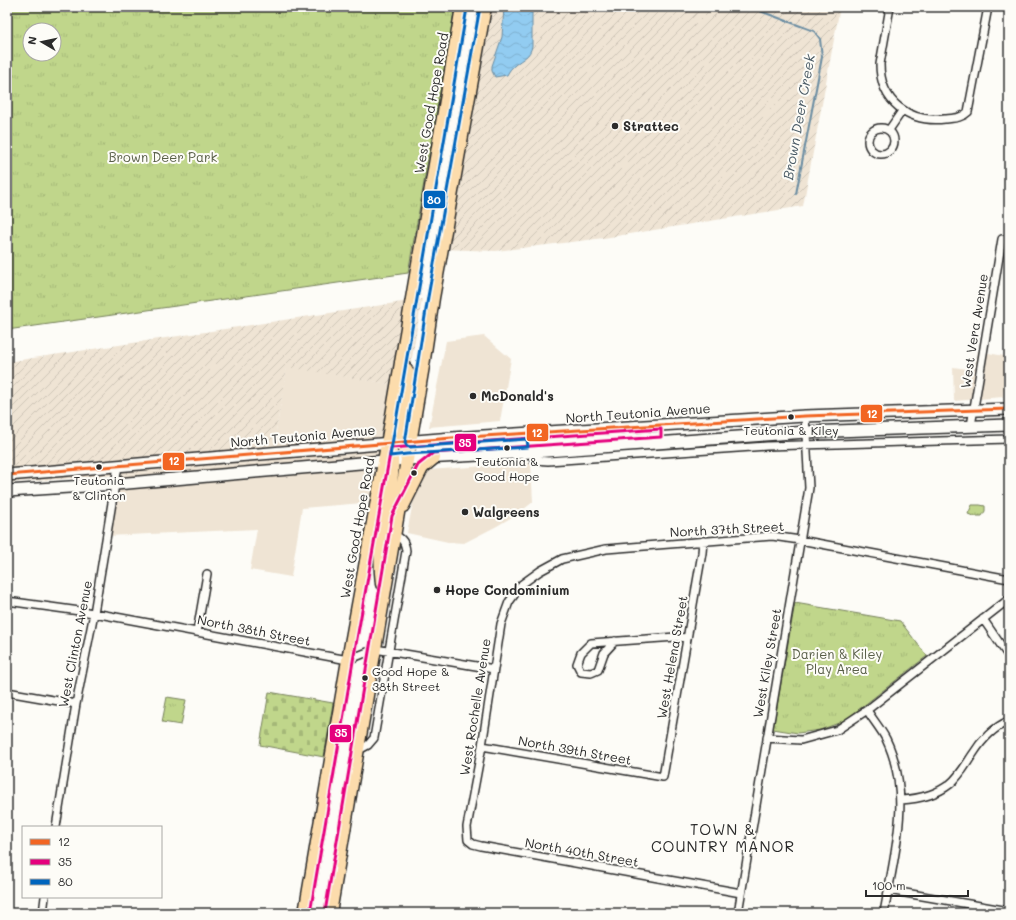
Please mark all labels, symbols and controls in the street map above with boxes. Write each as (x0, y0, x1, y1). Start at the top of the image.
north arrow (22, 22, 62, 62)
street label: West Good Hope Road (410, 31, 451, 175)
text: N (24, 35, 40, 46)
water label: Brown Deer Creek (778, 52, 819, 181)
place label: Strattec (623, 117, 679, 134)
marker: Strattec (610, 121, 620, 131)
park label: Brown Deer Park (109, 148, 218, 165)
line badge: 80 (423, 190, 446, 209)
text: 80 (427, 192, 441, 207)
street label: West Vera Avenue (956, 272, 991, 389)
place label: McDonald's (481, 387, 554, 404)
marker: McDonald's (468, 391, 478, 401)
street label: North Teutonia Avenue (565, 399, 711, 426)
line badge: 12 (860, 404, 883, 423)
text: 12 (866, 406, 878, 421)
marker: Teutonia & Kiley (786, 412, 796, 422)
street label: North Teutonia Avenue (230, 421, 376, 450)
place label: Teutonia & Kiley (744, 422, 838, 438)
line badge: 12 (526, 423, 549, 442)
text: 12 (531, 425, 543, 440)
line badge: 35 (454, 433, 477, 452)
text: 35 (458, 435, 472, 450)
marker: Teutonia & Good Hope (502, 443, 512, 453)
line badge: 12 (162, 452, 185, 471)
text: 12 (168, 453, 180, 468)
place label: Teutonia & Good Hope (474, 453, 540, 484)
street label: West Good Hope Road (336, 456, 377, 600)
marker: Teutonia & Clinton (94, 462, 104, 472)
unlabelled marker (409, 468, 419, 478)
place label: Teutonia & Clinton (72, 472, 126, 503)
place label: Walgreens (473, 503, 540, 520)
marker: Walgreens (460, 507, 470, 517)
street label: North 37th Street (669, 517, 785, 540)
street label: West Clinton Avenue (54, 579, 95, 709)
place label: Hope Condominium (445, 581, 569, 598)
marker: Hope Condominium (432, 585, 442, 595)
street label: West Helena Street (652, 594, 691, 720)
street label: West Kiley Street (748, 606, 785, 719)
street label: North 38th Street (196, 610, 312, 649)
street label: West Rochelle Avenue (455, 637, 494, 777)
park label: Darien & Kiley Play Area (792, 645, 882, 677)
place label: Good Hope & 38th Street (372, 663, 450, 694)
marker: Good Hope & 38th Street (360, 673, 370, 683)
line badge: 35 (329, 724, 352, 743)
text: 35 (334, 725, 348, 740)
street label: North 39th Street (517, 731, 633, 768)
district label: TOWN & COUNTRY MANOR (651, 819, 795, 856)
legend (22, 826, 162, 898)
text: 12 (58, 833, 70, 849)
street label: North 40th Street (524, 833, 641, 870)
text: 35 (58, 853, 72, 869)
scale bar (866, 872, 968, 898)
text: 80 (58, 873, 73, 889)
text: 100 m (872, 877, 906, 893)

